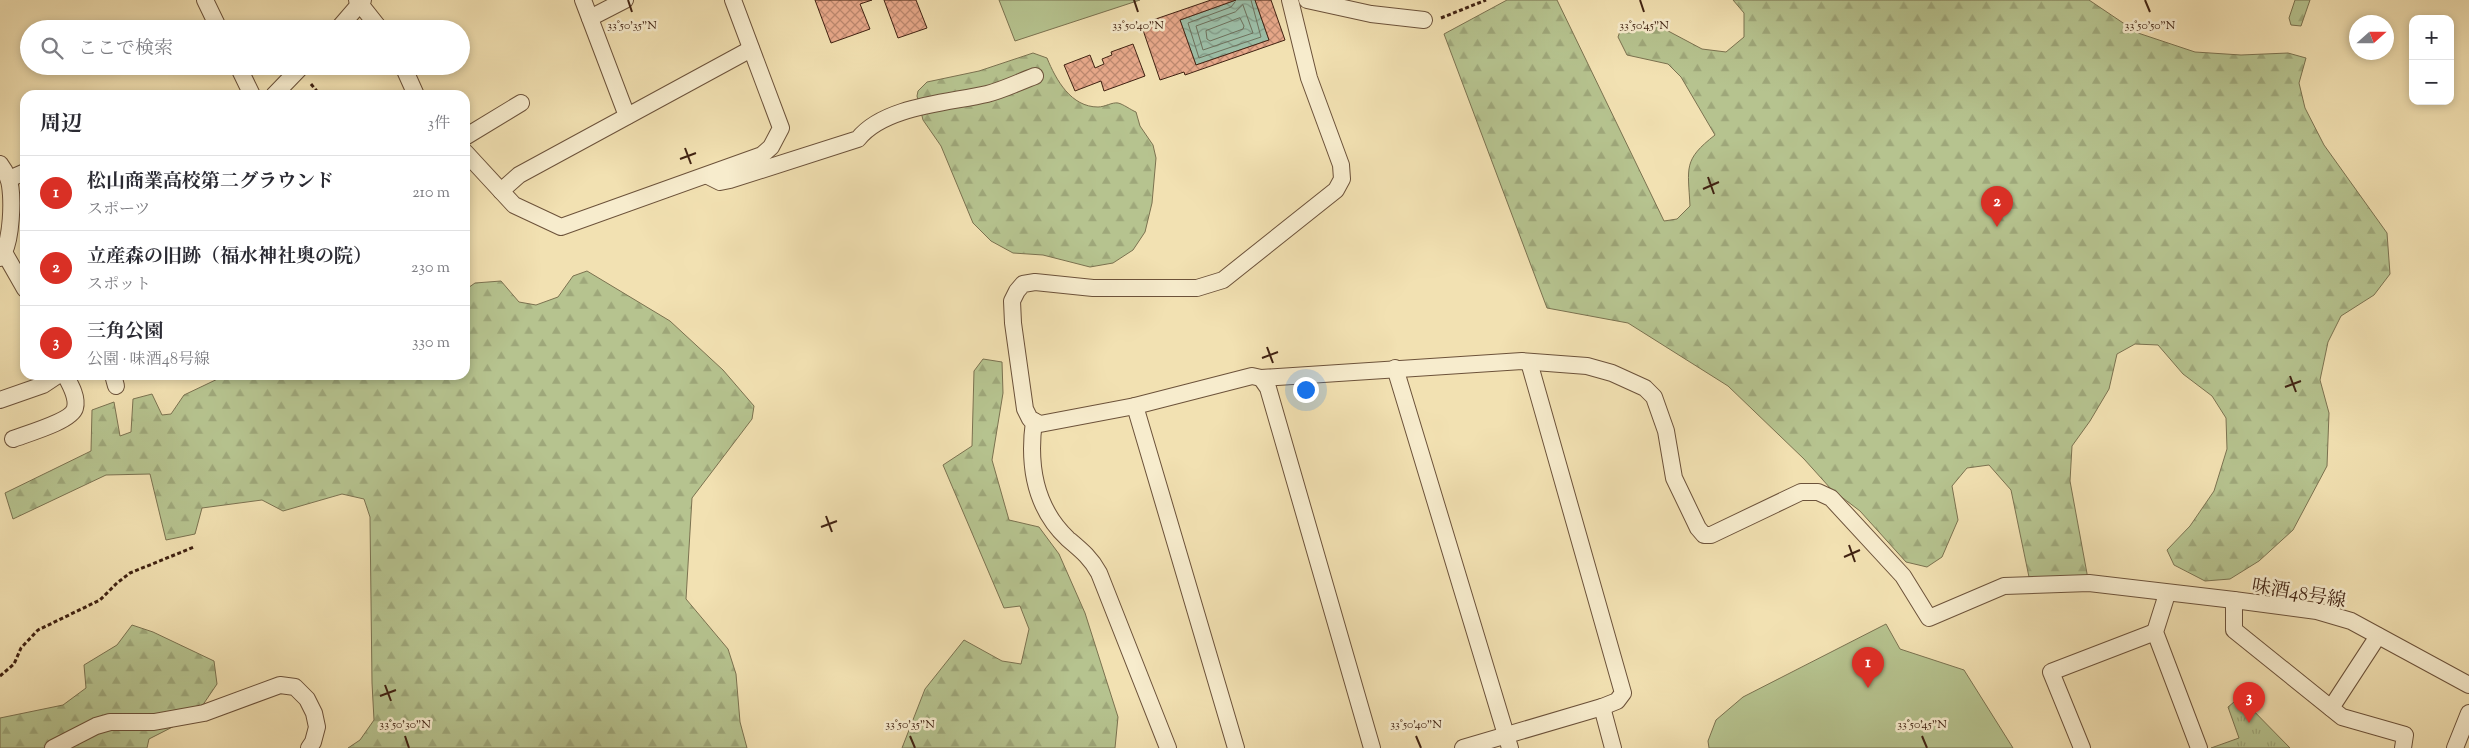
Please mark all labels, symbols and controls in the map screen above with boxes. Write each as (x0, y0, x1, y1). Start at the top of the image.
north arrow (2349, 15, 2394, 60)
map controls (2409, 15, 2454, 105)
button: + (2409, 15, 2454, 60)
text: 33°50'35"N (607, 17, 657, 35)
text: 33°50'40"N (1112, 17, 1164, 35)
text: 33°50'45"N (1619, 17, 1669, 35)
text: 33°50'50"N (2125, 17, 2176, 35)
search box (20, 20, 470, 75)
icon: search (38, 34, 66, 62)
text: ここで検索 (78, 36, 173, 63)
button: − (2409, 60, 2454, 105)
text: 周辺 (40, 110, 82, 140)
text: 3件 (428, 113, 450, 136)
text: 松山商業高校第二グラウンド (87, 169, 334, 196)
text: 1 (53, 182, 59, 205)
text: 210 m (412, 182, 450, 205)
pin: 2 (1981, 186, 2013, 227)
text: スポーツ (87, 199, 150, 222)
text: 立産森の旧跡（福水神社奥の院） (87, 244, 372, 271)
text: 2 (52, 257, 60, 280)
text: 230 m (411, 257, 450, 280)
text: スポット (87, 274, 151, 297)
text: 三角公園 (87, 319, 163, 346)
text: 3 (53, 332, 59, 355)
text: 330 m (412, 332, 450, 355)
text: 公園 · 味酒48号線 (87, 349, 210, 372)
your location (1293, 377, 1319, 403)
street label: 味酒48号線 (2249, 573, 2348, 616)
pin: 1 (1852, 647, 1884, 688)
pin: 3 (2233, 682, 2265, 723)
text: 33°50'30"N (379, 716, 431, 734)
text: 33°50'35"N (885, 716, 935, 734)
text: 33°50'40"N (1390, 716, 1442, 734)
text: 33°50'45"N (1897, 716, 1947, 734)

